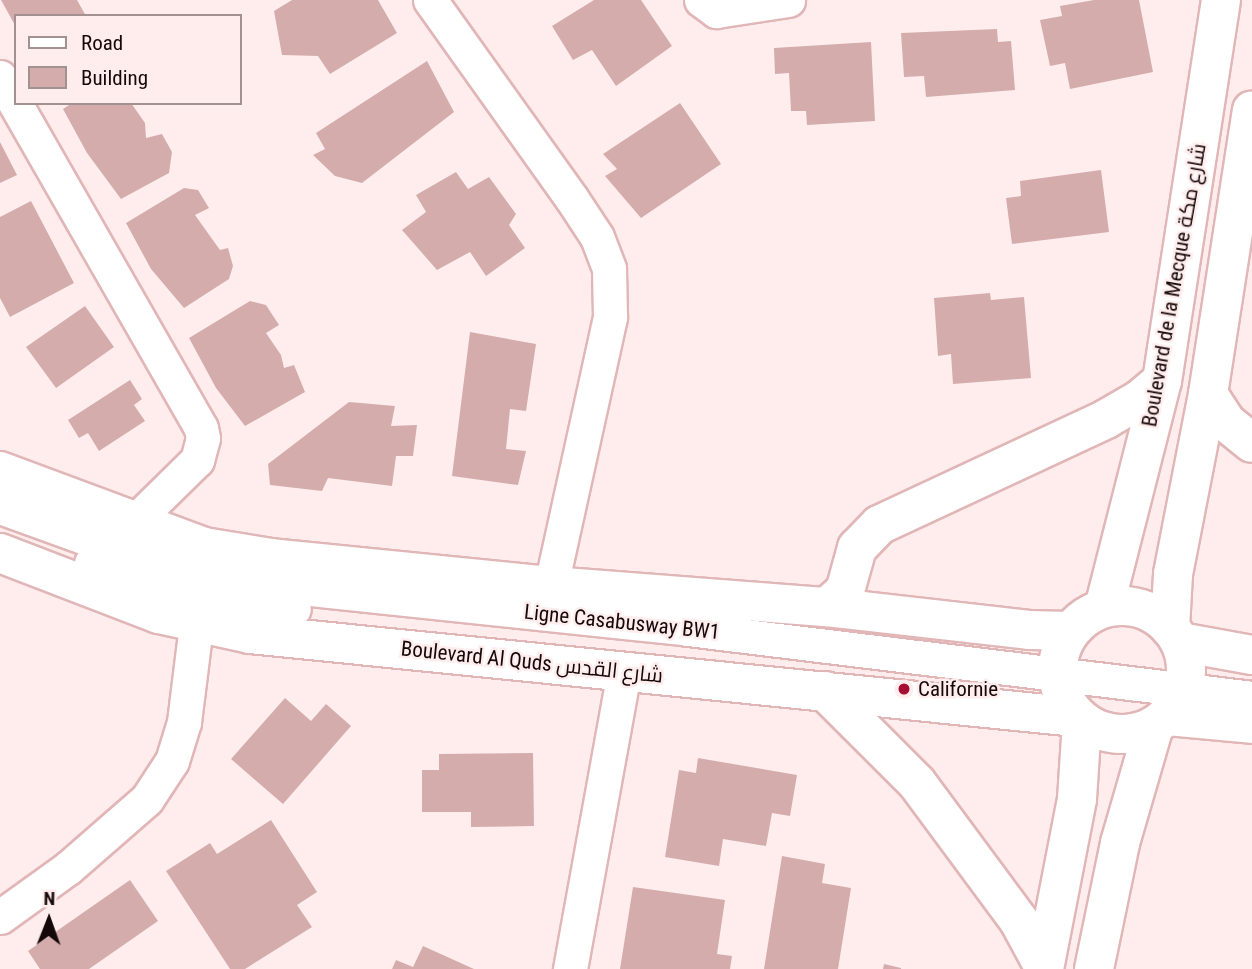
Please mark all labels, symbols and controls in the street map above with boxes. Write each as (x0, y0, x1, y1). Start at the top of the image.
legend (14, 14, 242, 105)
text: Road (81, 31, 123, 55)
text: Building (81, 66, 148, 90)
street label: Boulevard de la Mecque شارع مكة (1137, 141, 1211, 429)
street label: Ligne Casabusway BW1 (523, 599, 721, 645)
street label: Boulevard Al Quds شارع القدس (400, 636, 664, 688)
place label: Californie (918, 676, 998, 702)
marker: Californie (896, 681, 912, 697)
north arrow (14, 885, 84, 955)
text: N (43, 887, 55, 910)

